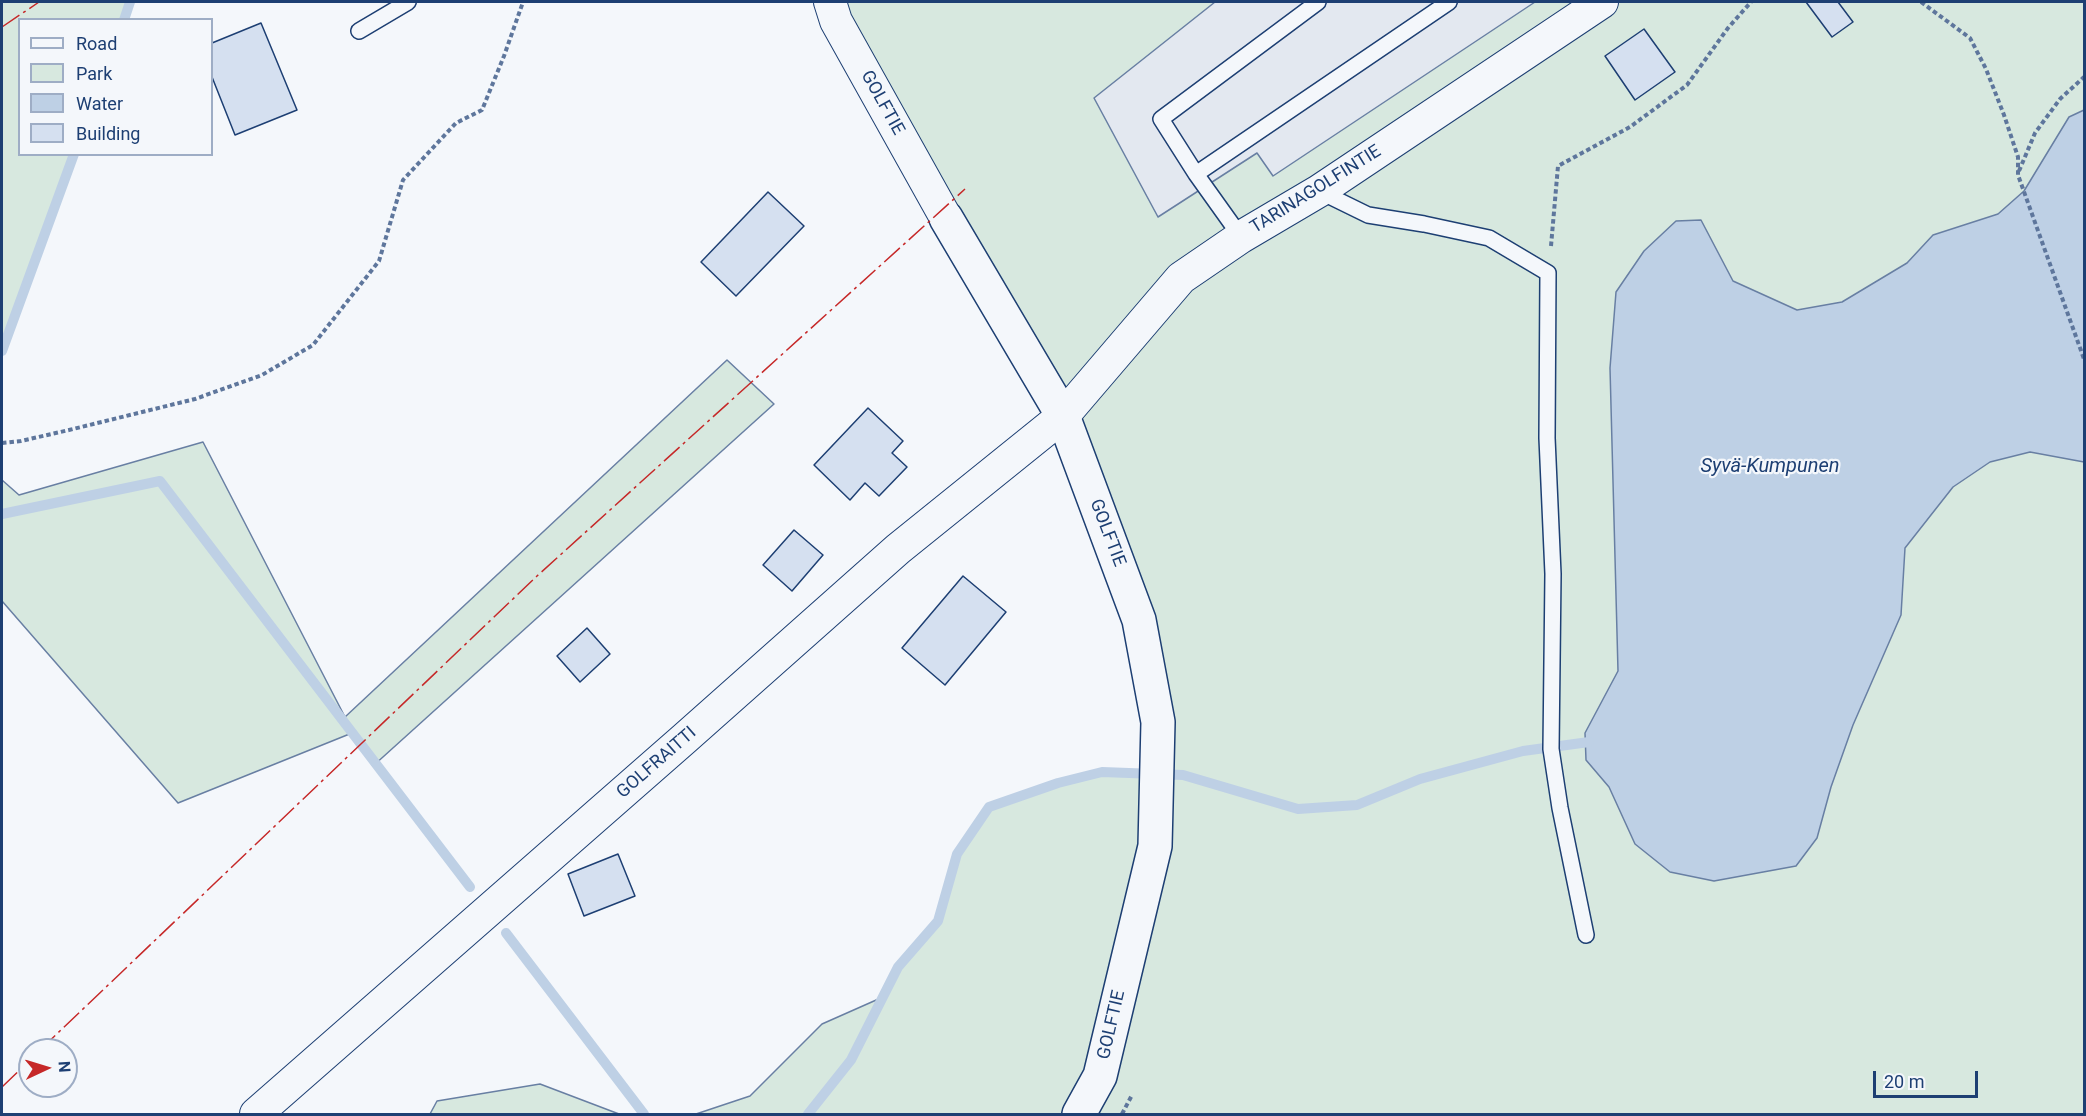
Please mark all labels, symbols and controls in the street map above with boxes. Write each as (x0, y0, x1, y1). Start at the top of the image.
legend (18, 18, 213, 156)
text: Road (76, 33, 117, 54)
text: Park (76, 63, 112, 84)
street label: GOLFTIE (856, 67, 908, 139)
text: Water (76, 93, 123, 114)
text: Building (76, 123, 140, 144)
street label: TARINAGOLFINTIE (1247, 141, 1385, 239)
water label: Syvä-Kumpunen (1701, 455, 1839, 479)
street label: GOLFTIE (1084, 496, 1130, 570)
street label: GOLFRAITTI (613, 723, 701, 803)
street label: GOLFTIE (1094, 988, 1130, 1062)
north arrow (18, 1038, 78, 1098)
scale bar (1876, 1059, 1981, 1097)
text: N (55, 1061, 74, 1073)
text: 20 m (1884, 1071, 1924, 1092)

